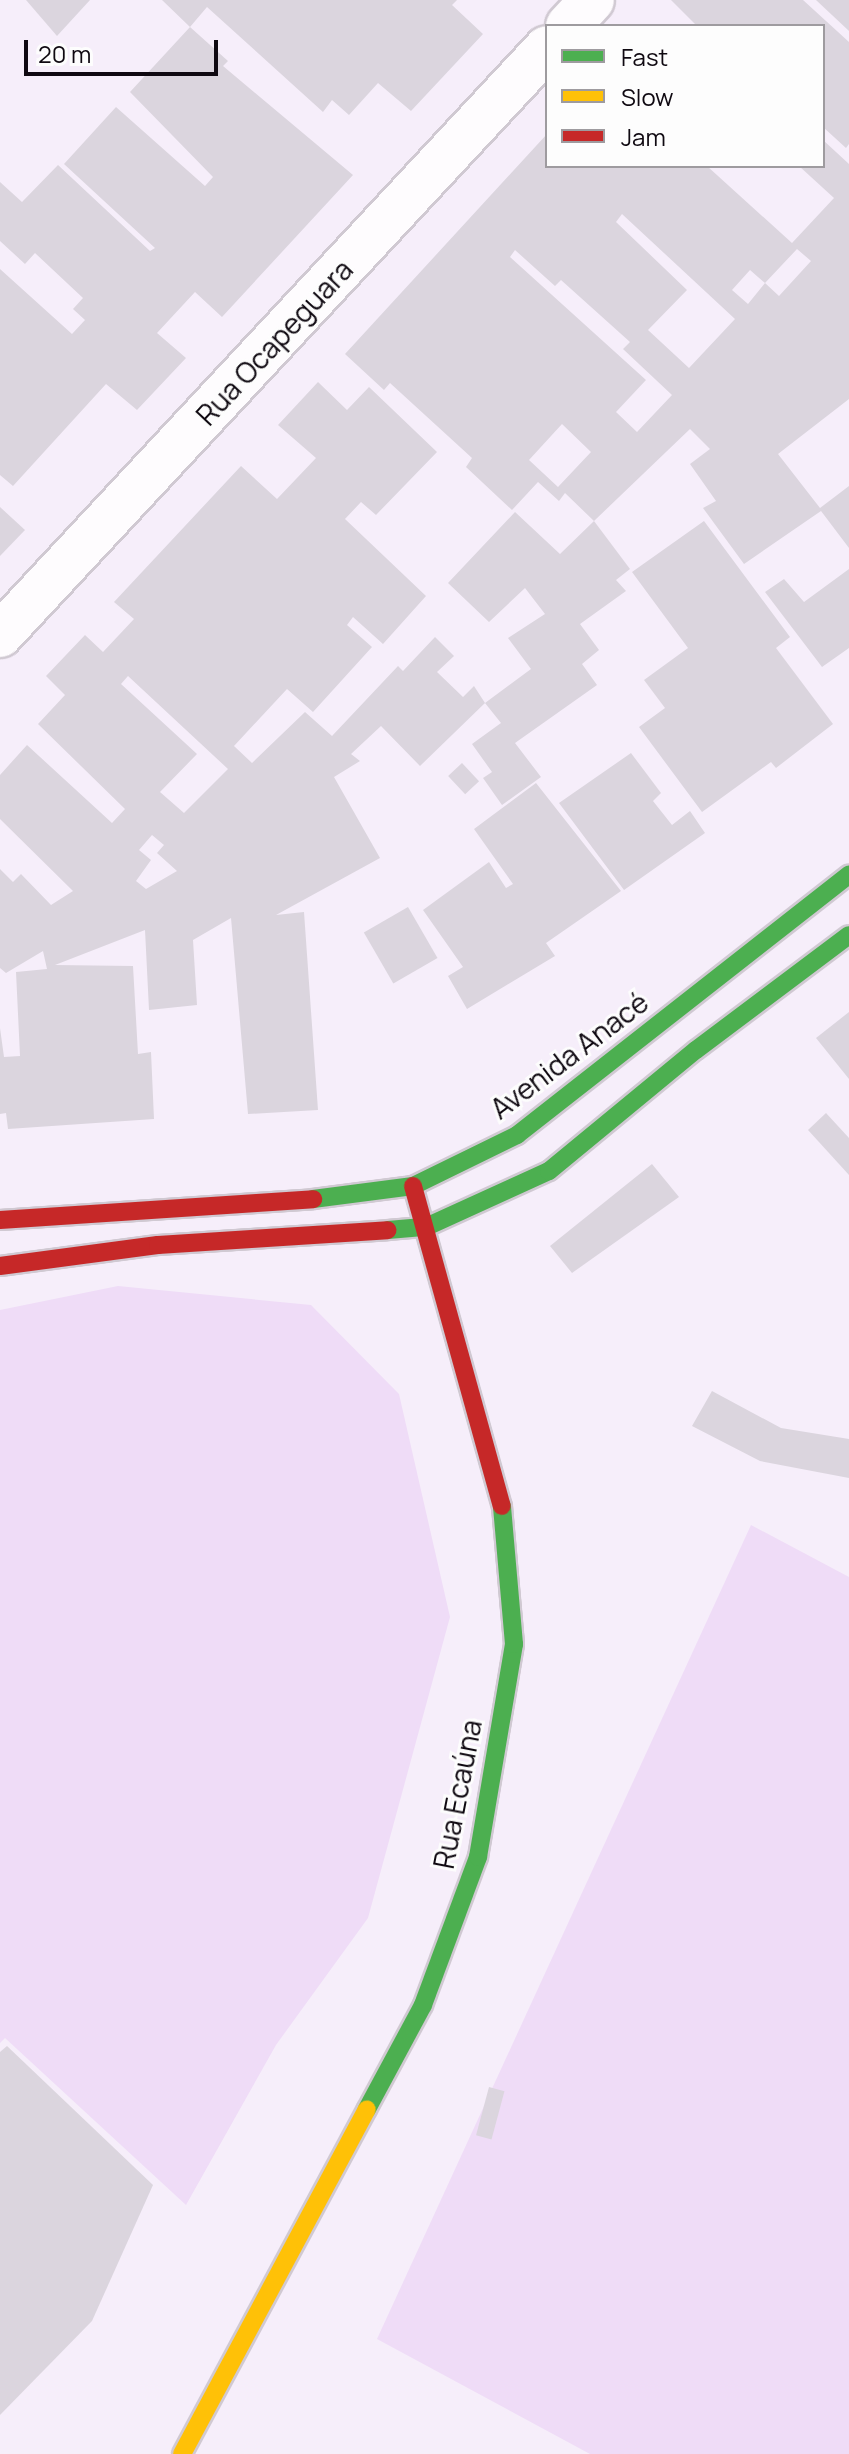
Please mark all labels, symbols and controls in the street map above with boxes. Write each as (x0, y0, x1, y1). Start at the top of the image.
scale bar (28, 24, 222, 74)
legend (545, 24, 825, 168)
text: 20 m (38, 37, 91, 70)
text: Fast (621, 40, 668, 73)
text: Slow (621, 80, 674, 113)
text: Jam (621, 120, 666, 153)
street label: Rua Ocapeguara (189, 252, 359, 432)
street label: Avenida Anacé (483, 985, 655, 1125)
street label: Rua Ecaúna (426, 1717, 488, 1871)

